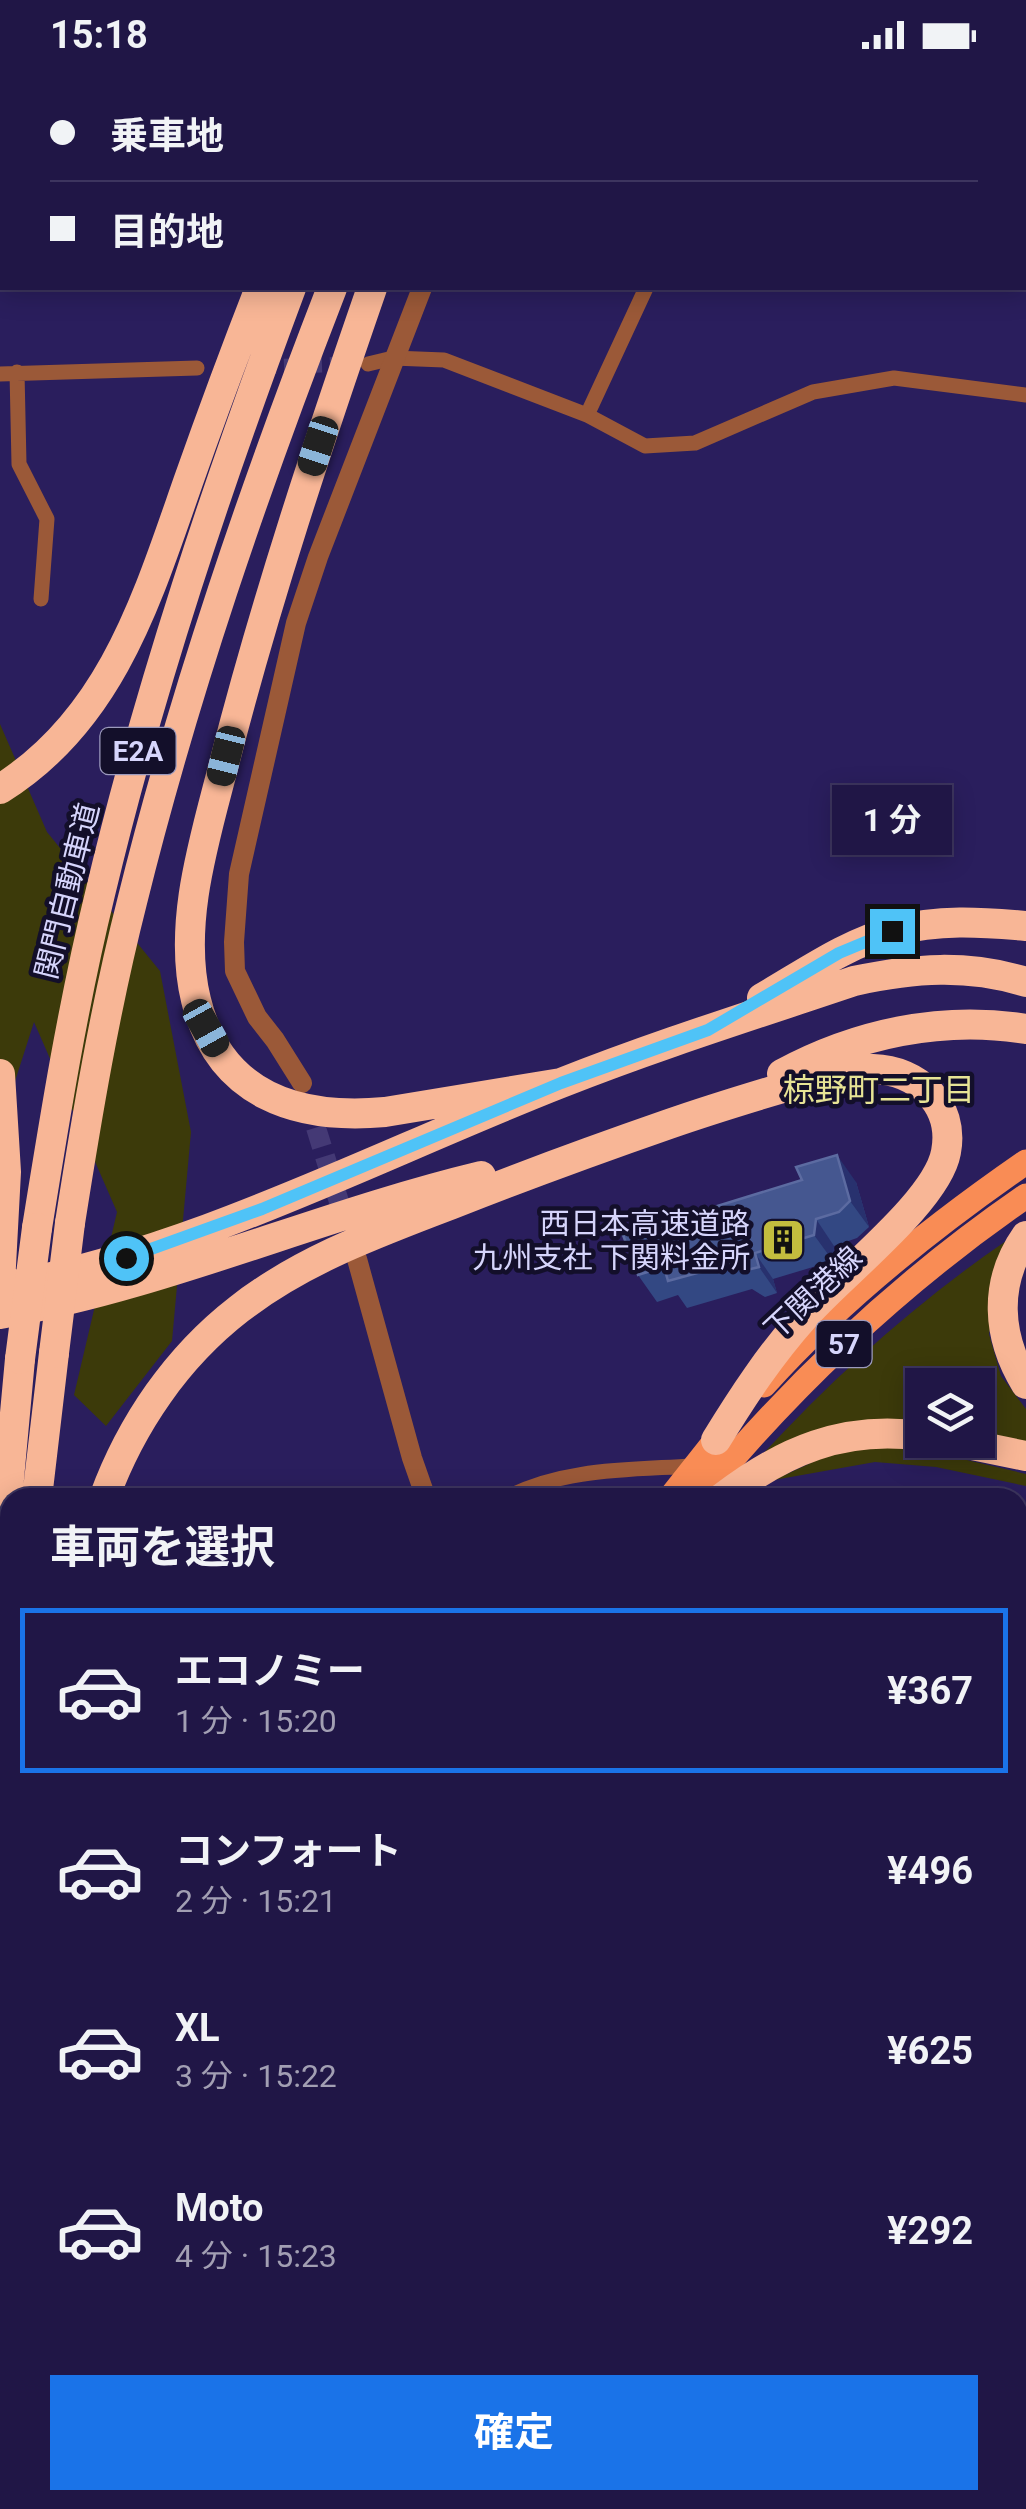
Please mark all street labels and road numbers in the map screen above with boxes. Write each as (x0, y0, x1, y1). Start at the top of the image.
road number: E2A (100, 728, 176, 774)
street label: 関門自動車道 (28, 799, 106, 983)
street label: 下関港線 (757, 1239, 869, 1347)
road number: 57 (816, 1321, 872, 1367)

